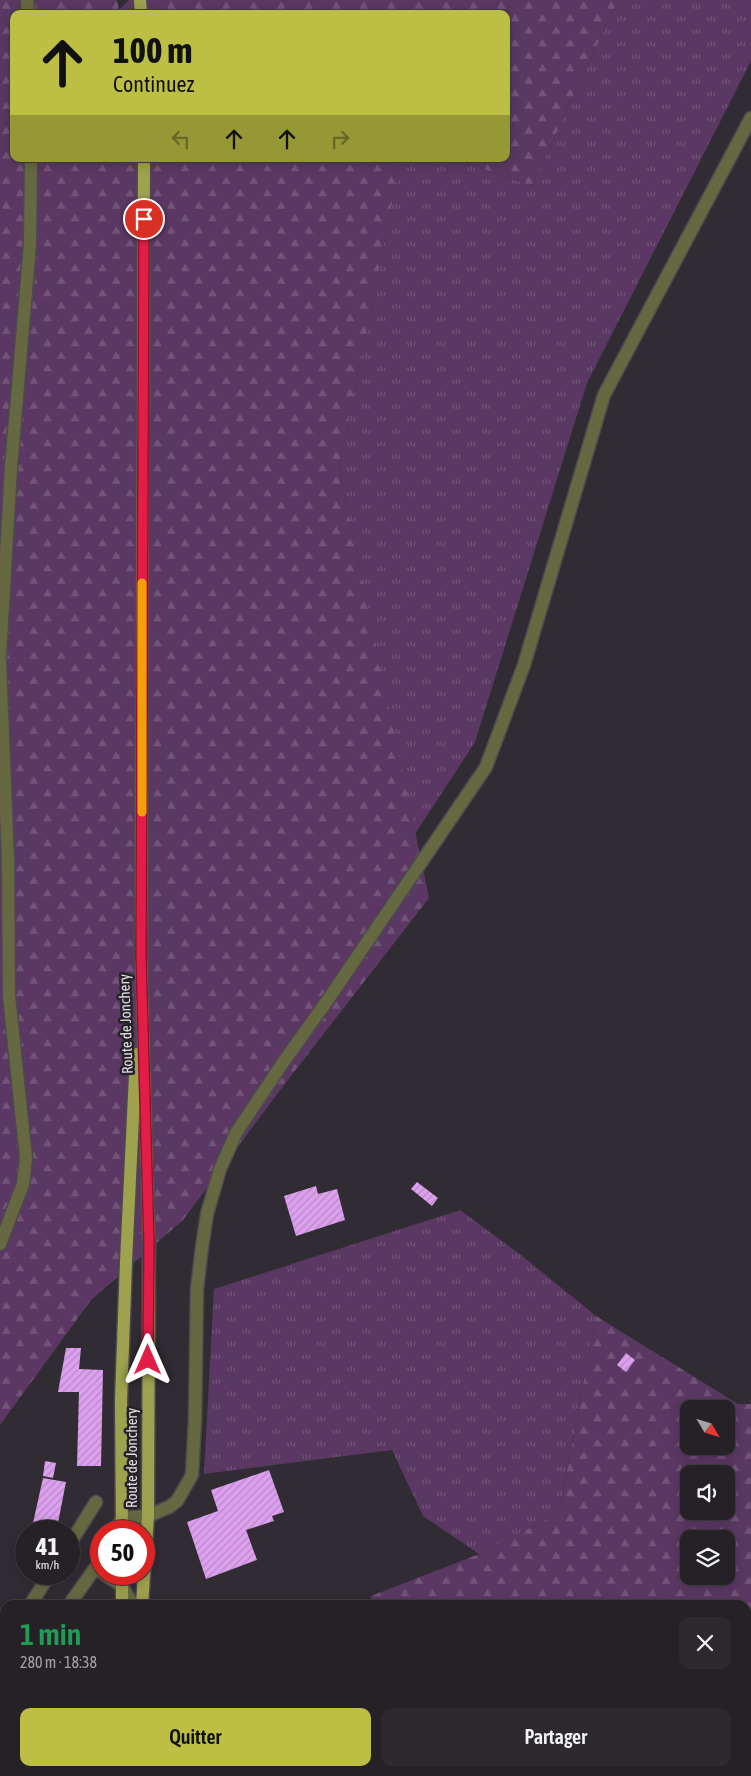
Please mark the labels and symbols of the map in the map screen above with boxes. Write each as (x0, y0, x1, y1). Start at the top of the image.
pin (123, 198, 165, 240)
street label: Route de Jonchery (115, 974, 136, 1074)
position arrow (121, 1333, 173, 1385)
north arrow (680, 1400, 735, 1455)
street label: Route de Jonchery (123, 1408, 140, 1508)
speed limit sign: 50 (90, 1520, 155, 1585)

